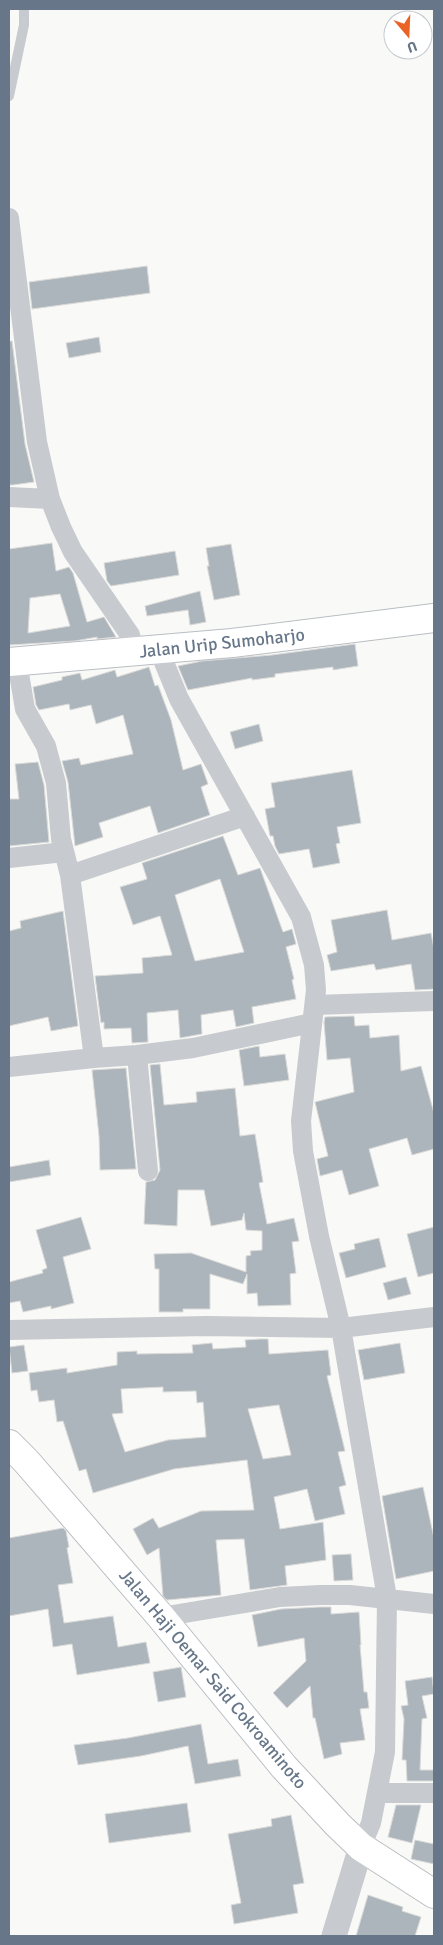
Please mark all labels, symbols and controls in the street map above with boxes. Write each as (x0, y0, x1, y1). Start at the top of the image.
north arrow (383, 10, 433, 60)
text: U (405, 37, 419, 56)
street label: Jalan Urip Sumoharjo (138, 623, 306, 663)
street label: Jalan Haji Oemar Said Cokroaminoto (115, 1565, 311, 1793)

